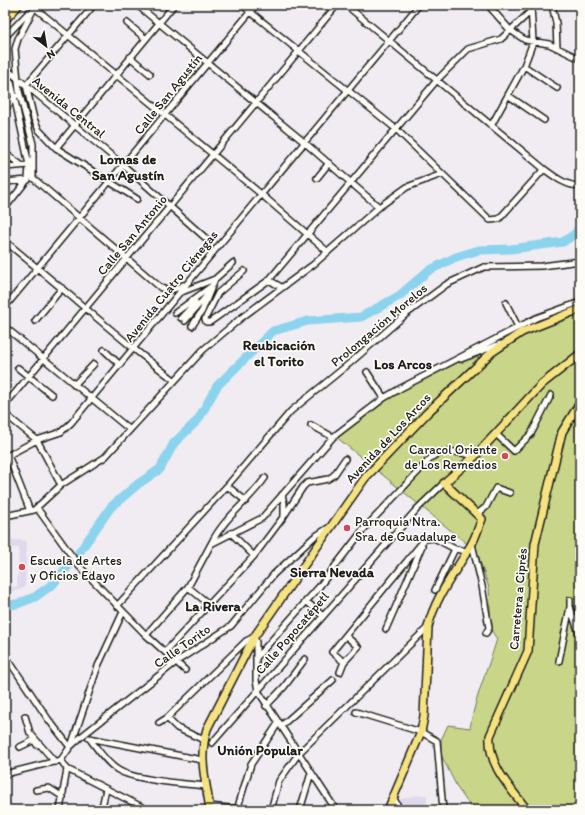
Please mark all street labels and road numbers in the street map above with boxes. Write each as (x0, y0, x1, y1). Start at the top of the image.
street label: Calle San Agustín (131, 50, 206, 137)
street label: Avenida Central (30, 73, 109, 141)
street label: Calle San Antonio (94, 191, 170, 278)
street label: Avenida Cuatro Ciénegas (121, 227, 221, 345)
street label: Prolongación Morelos (328, 280, 430, 370)
street label: Avenida de Los Arcos (342, 390, 434, 486)
street label: Carretera a Ciprés (506, 547, 530, 651)
street label: Calle Popocatépetl (252, 588, 332, 677)
street label: Calle Torito (151, 621, 213, 671)

